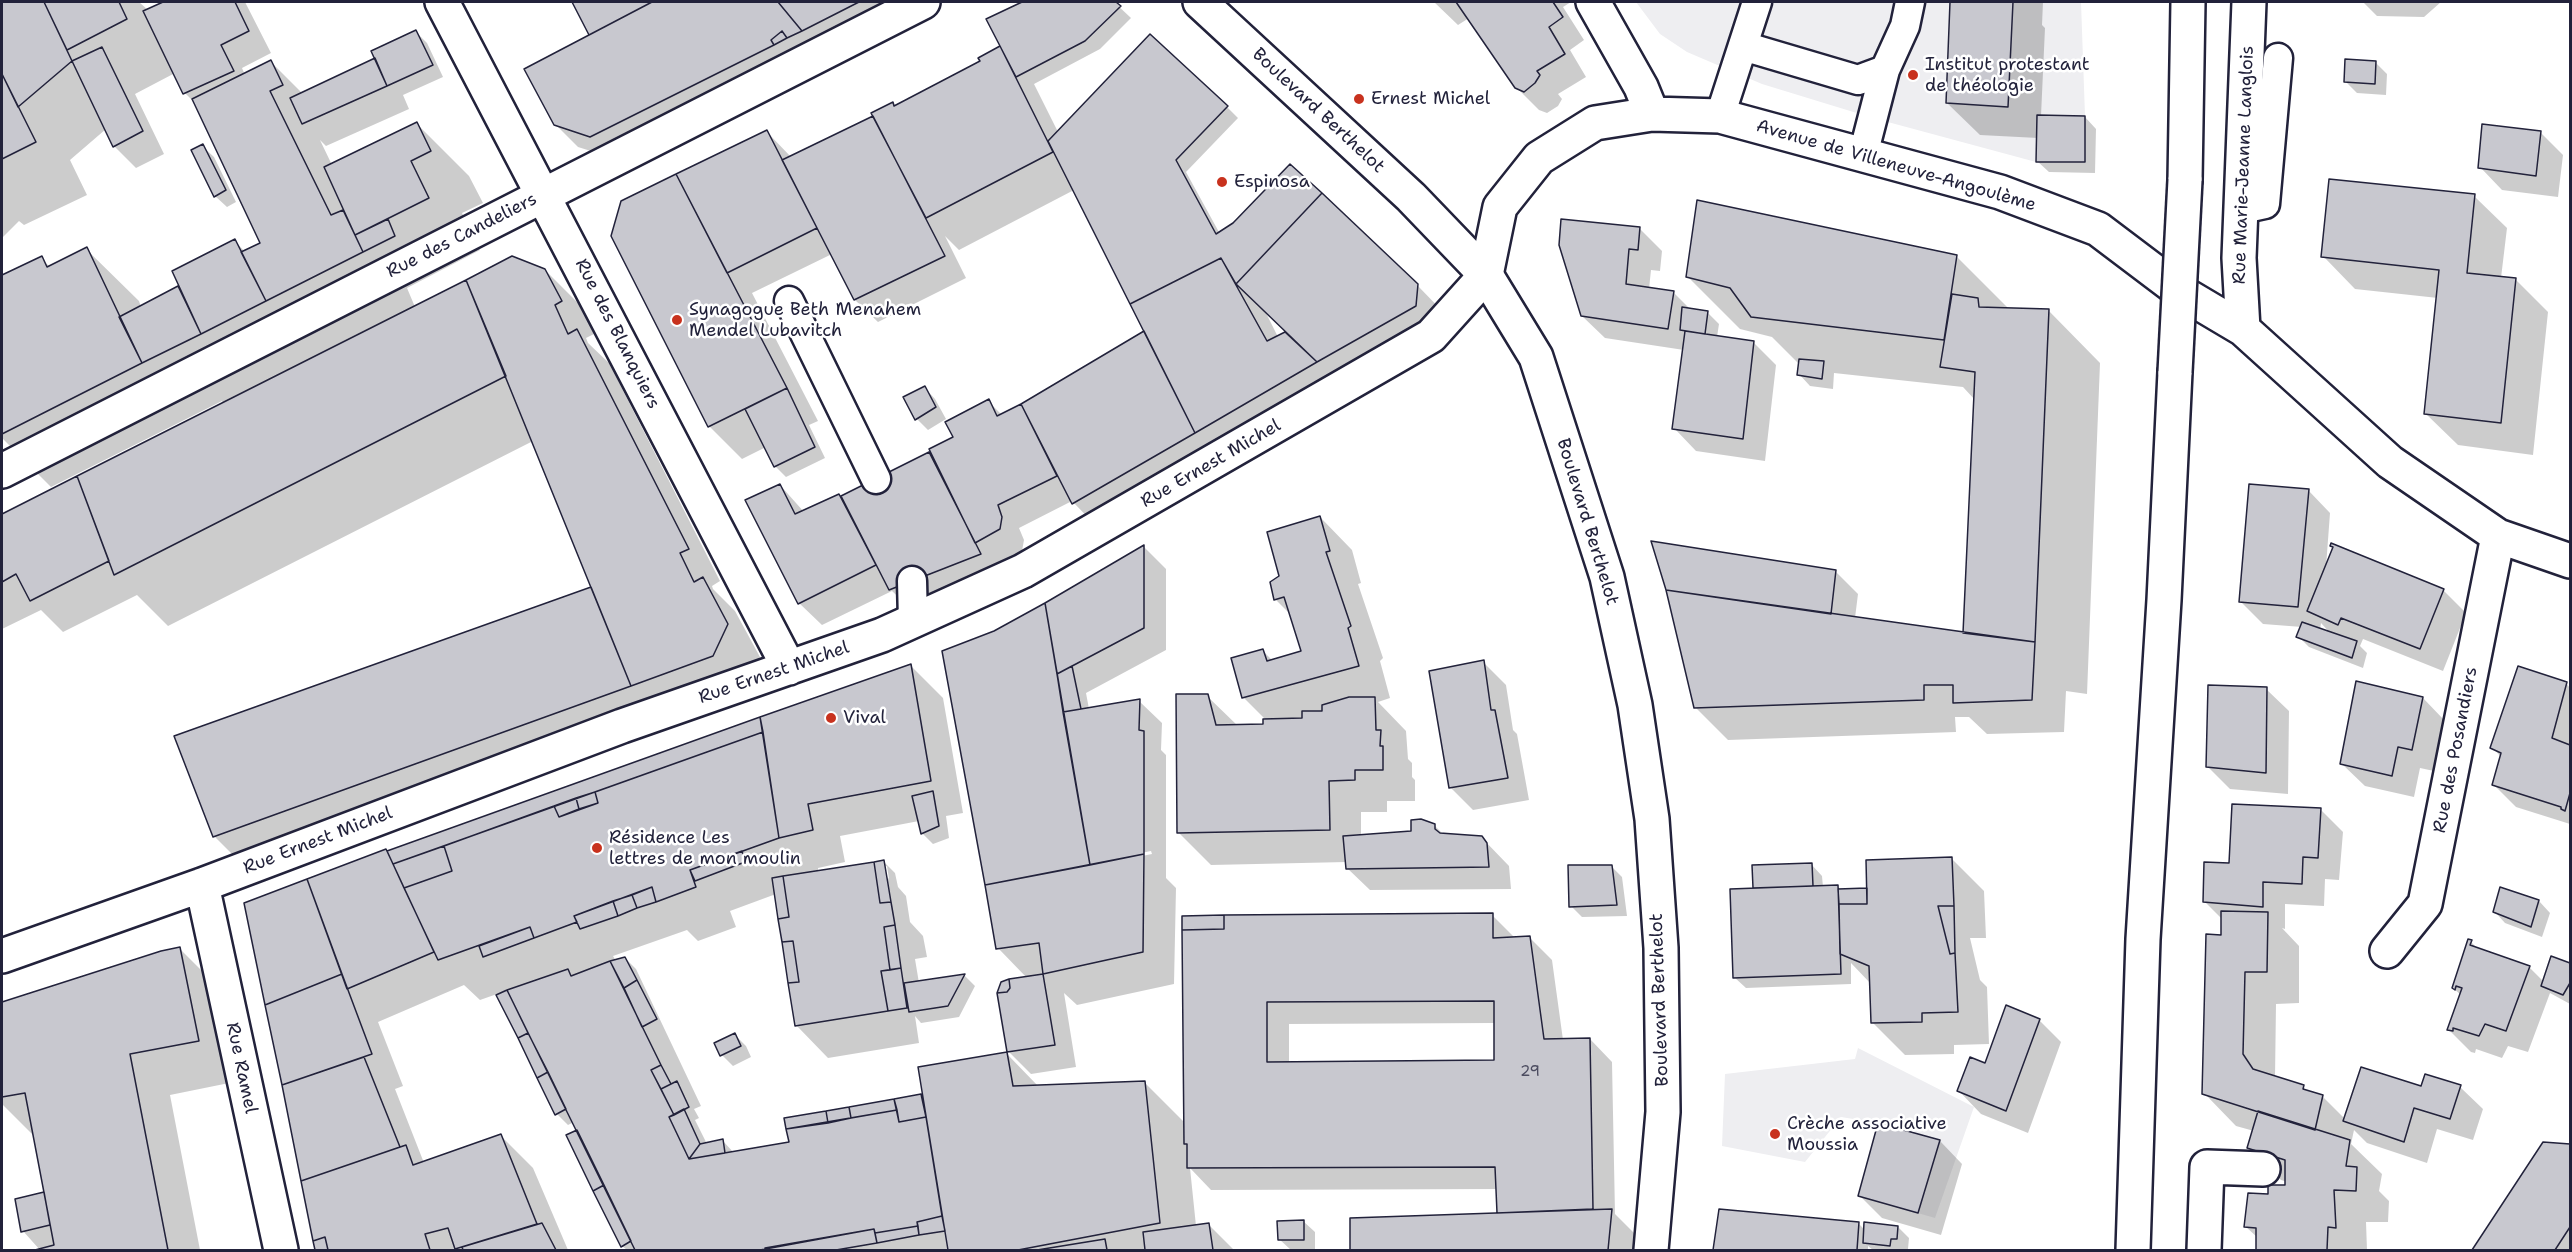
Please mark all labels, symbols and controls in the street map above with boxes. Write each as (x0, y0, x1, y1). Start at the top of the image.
street label: Boulevard Berthelot (1247, 44, 1389, 178)
street label: Rue Marie-Jeanne Langlois (2229, 45, 2259, 285)
place label: Institut protestant de théologie (1925, 54, 2090, 97)
marker: Institut protestant de théologie (1906, 68, 1920, 82)
place label: Ernest Michel (1371, 88, 1490, 110)
marker: Ernest Michel (1352, 92, 1366, 106)
street label: Avenue de Villeneuve-Angoulème (1754, 116, 2038, 216)
place label: Espinosa (1234, 171, 1310, 193)
marker: Espinosa (1215, 175, 1229, 189)
street label: Rue des Candeliers (383, 189, 541, 283)
street label: Rue des Blanquiers (570, 255, 664, 413)
place label: Synagogue Beth Menahem Mendel Lubavitch (689, 299, 921, 342)
marker: Synagogue Beth Menahem Mendel Lubavitch (670, 313, 684, 327)
street label: Rue Ernest Michel (1137, 415, 1285, 513)
street label: Boulevard Berthelot (1551, 436, 1623, 608)
street label: Rue Ernest Michel (696, 637, 852, 709)
street label: Rue des Posandiers (2429, 665, 2483, 835)
place label: Vival (843, 707, 886, 729)
marker: Vival (824, 711, 838, 725)
street label: Rue Ernest Michel (240, 803, 396, 879)
place label: Résidence Les lettres de mon moulin (609, 827, 801, 870)
marker: Résidence Les lettres de mon moulin (590, 841, 604, 855)
street label: Boulevard Berthelot (1646, 913, 1674, 1087)
street label: Rue Ramel (221, 1020, 261, 1116)
house number: 29 (1520, 1063, 1540, 1081)
place label: Crèche associative Moussia (1787, 1113, 1947, 1156)
marker: Crèche associative Moussia (1768, 1127, 1782, 1141)

